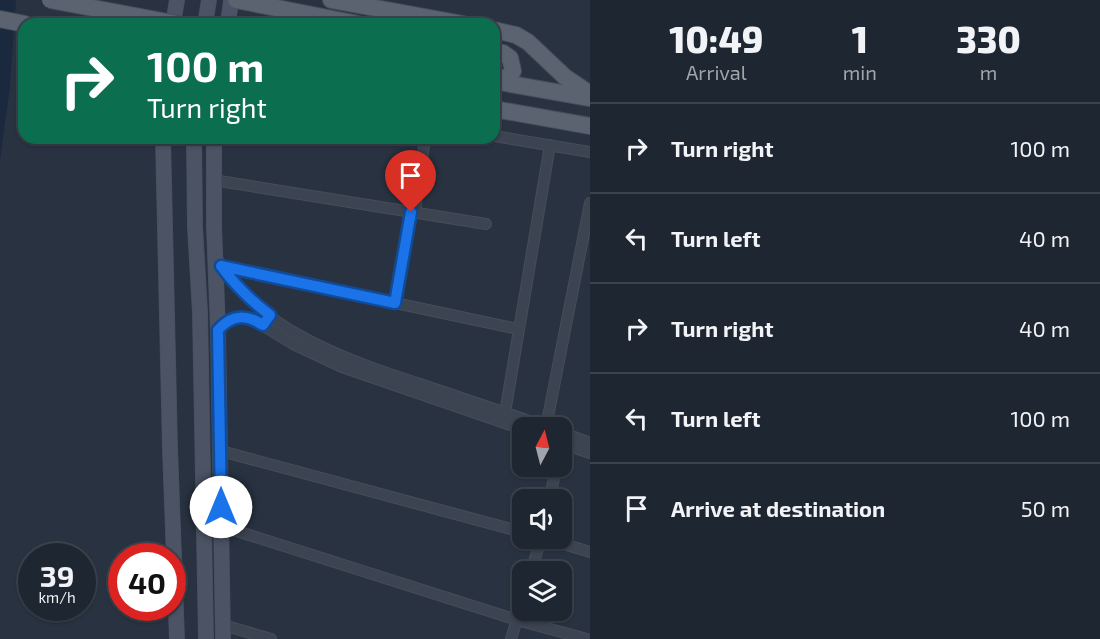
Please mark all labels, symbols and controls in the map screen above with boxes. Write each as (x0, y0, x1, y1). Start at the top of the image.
text: 10:49 (669, 17, 763, 60)
text: 1 (852, 17, 868, 60)
text: 330 (956, 17, 1021, 60)
text: 100 m (147, 40, 264, 90)
icon: right (48, 42, 126, 120)
text: Arrival (686, 60, 747, 84)
text: min (843, 60, 877, 84)
text: m (980, 60, 997, 84)
text: Turn right (147, 91, 267, 123)
icon: right (620, 132, 653, 165)
text: Turn right (671, 135, 773, 161)
text: 100 m (1011, 135, 1070, 161)
pin (385, 150, 436, 212)
icon: arrive (394, 159, 427, 192)
icon: left (620, 222, 653, 255)
text: Turn left (671, 225, 760, 251)
text: 40 m (1019, 225, 1070, 251)
icon: right (620, 312, 653, 345)
text: Turn right (671, 315, 773, 341)
text: 40 m (1019, 315, 1070, 341)
icon: left (620, 402, 653, 435)
text: Turn left (671, 405, 760, 431)
text: 100 m (1011, 405, 1070, 431)
north arrow (512, 417, 572, 477)
map controls (512, 417, 572, 621)
position arrow (189, 475, 253, 539)
button: sound (512, 489, 572, 549)
icon: arrive (620, 492, 653, 525)
text: Arrive at destination (671, 495, 885, 521)
text: 50 m (1021, 495, 1070, 521)
speed limit sign: 40 (108, 543, 186, 621)
text: 39 (40, 557, 74, 593)
button: layers (512, 561, 572, 621)
text: km/h (38, 588, 76, 606)

